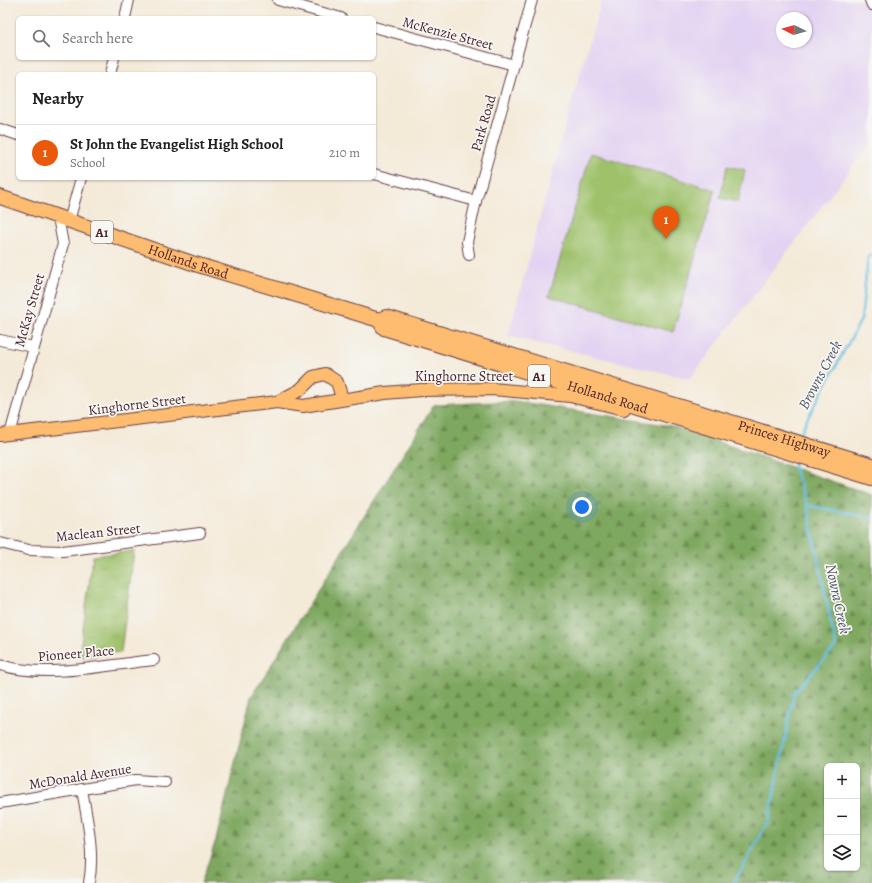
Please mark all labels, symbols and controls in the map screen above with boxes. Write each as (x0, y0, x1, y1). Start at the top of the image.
street label: McKenzie Street (400, 12, 496, 55)
north arrow (776, 12, 812, 48)
search box (16, 16, 376, 60)
icon: search (30, 27, 52, 49)
text: Search here (62, 28, 133, 48)
text: Nearby (32, 87, 83, 110)
street label: Park Road (466, 92, 501, 154)
text: St John the Evangelist High School (70, 134, 283, 154)
text: 1 (43, 144, 47, 161)
text: 210 m (329, 144, 360, 161)
text: School (70, 154, 105, 171)
pin: 1 (653, 206, 679, 239)
road number: A1 (91, 221, 113, 243)
street label: Hollands Road (145, 240, 231, 284)
street label: McKay Street (10, 271, 49, 349)
water label: Browns Creek (794, 337, 847, 413)
road number: A1 (528, 365, 550, 387)
street label: Kinghorne Street (415, 367, 514, 386)
street label: Hollands Road (565, 376, 651, 419)
street label: Kinghorne Street (87, 389, 187, 420)
street label: Princes Highway (736, 416, 833, 462)
your location (572, 497, 592, 517)
street label: Maclean Street (55, 519, 142, 546)
water label: Nowra Creek (821, 562, 855, 636)
street label: Pioneer Place (37, 641, 115, 666)
street label: McDonald Avenue (27, 759, 133, 794)
map controls (824, 763, 860, 871)
button: + (824, 763, 860, 799)
button: − (824, 799, 860, 835)
button: layers (824, 835, 860, 871)

